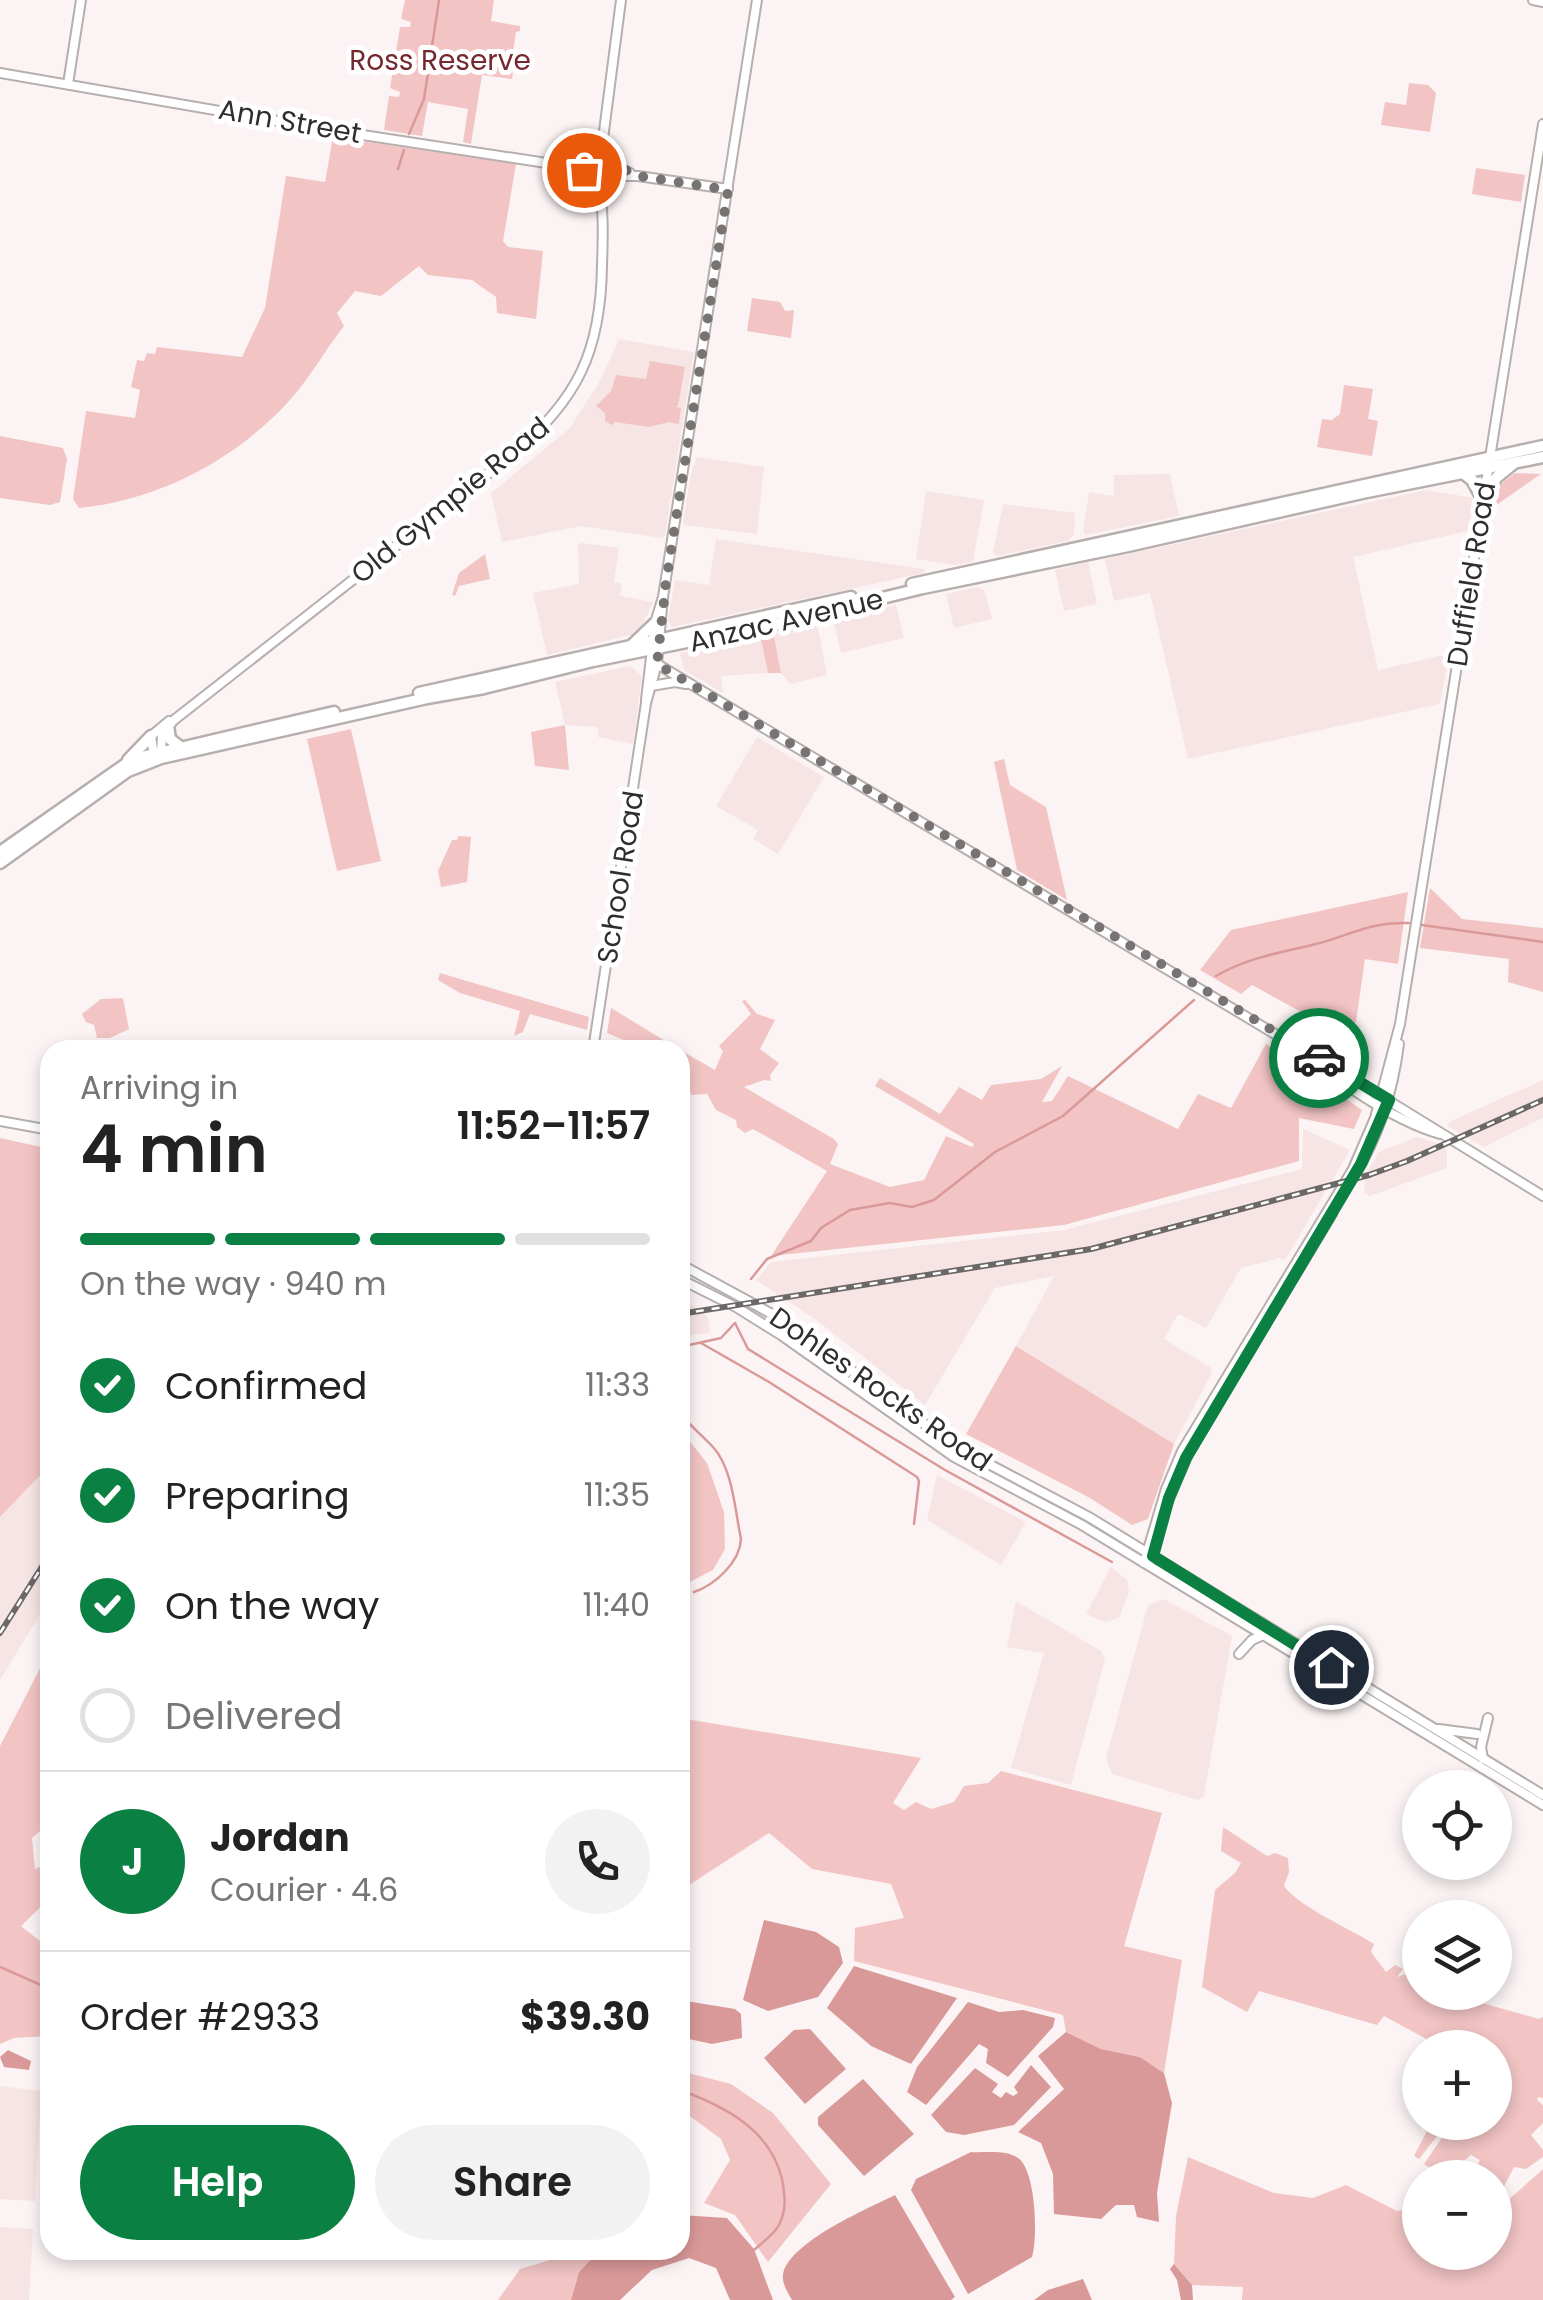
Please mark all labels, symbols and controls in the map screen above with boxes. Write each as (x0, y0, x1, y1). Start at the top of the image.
park label: Ross Reserve (349, 41, 531, 80)
street label: Ann Street (216, 90, 364, 153)
pin (542, 128, 627, 213)
icon: bag (557, 143, 612, 198)
street label: Old Gympie Road (343, 408, 558, 593)
street label: Duffield Road (1438, 479, 1505, 669)
street label: Anzac Avenue (685, 579, 887, 662)
street label: School Road (588, 788, 653, 966)
courier (1269, 1008, 1369, 1108)
icon: car (1292, 1031, 1347, 1086)
text: Arriving in (80, 1065, 238, 1110)
text: 11:52–11:57 (457, 1099, 650, 1152)
text: 4 min (80, 1104, 268, 1195)
text: On the way · 940 m (80, 1261, 386, 1306)
street label: Dohles Rocks Road (762, 1298, 1000, 1481)
icon: check (80, 1358, 135, 1413)
text: Confirmed (165, 1359, 367, 1412)
text: 11:33 (585, 1362, 650, 1407)
icon: check (80, 1468, 135, 1523)
text: Preparing (165, 1469, 350, 1522)
text: 11:35 (584, 1472, 650, 1517)
icon: check (80, 1578, 135, 1633)
text: On the way (165, 1579, 379, 1632)
text: 11:40 (582, 1582, 650, 1627)
pin (1289, 1625, 1374, 1710)
icon: home (1304, 1640, 1359, 1695)
text: Delivered (165, 1689, 342, 1742)
map controls (1402, 1770, 1512, 2270)
button: locate (1402, 1770, 1512, 1880)
button: phone (545, 1809, 650, 1914)
text: Jordan (210, 1811, 350, 1864)
text: J (122, 1835, 143, 1888)
text: Courier · 4.6 (210, 1867, 398, 1912)
button: layers (1402, 1900, 1512, 2010)
text: Order #2933 (80, 1990, 320, 2043)
text: $39.30 (520, 1990, 650, 2043)
button: + (1402, 2030, 1512, 2140)
button: Help (80, 2125, 355, 2240)
button: Share (375, 2125, 650, 2240)
button: − (1402, 2160, 1512, 2270)

